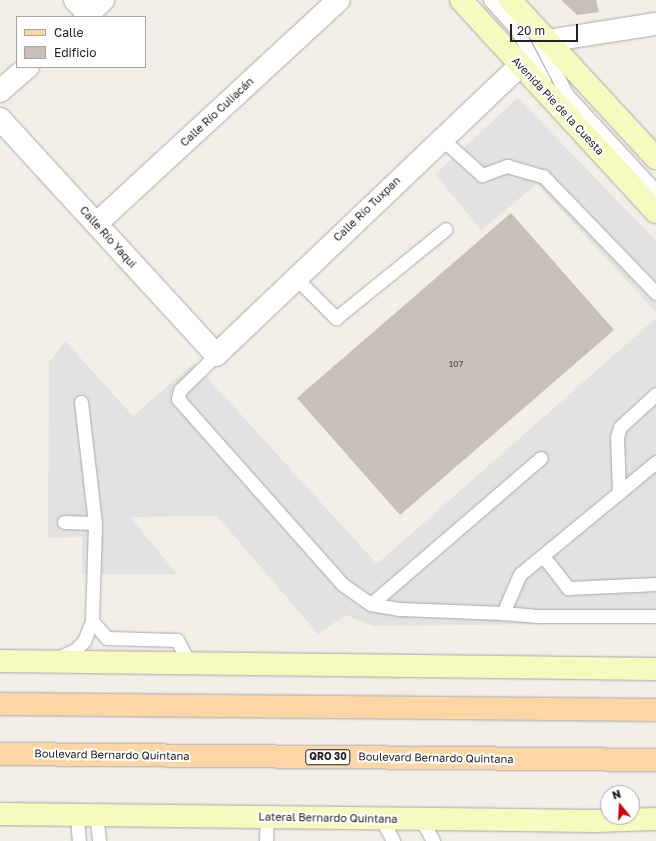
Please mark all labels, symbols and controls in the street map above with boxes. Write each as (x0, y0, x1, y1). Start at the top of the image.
legend (16, 16, 146, 68)
scale bar (512, 16, 580, 42)
text: 20 m (517, 23, 545, 38)
text: Calle (54, 25, 83, 40)
text: Edificio (54, 45, 96, 60)
street label: Avenida Pie de la Cuesta (509, 54, 607, 158)
street label: Calle Río Culiacán (178, 75, 256, 149)
street label: Calle Río Tuxpan (331, 174, 403, 244)
street label: Calle Río Yaqui (77, 203, 139, 271)
house number: 107 (449, 359, 463, 369)
street label: Boulevard Bernardo Quintana (34, 747, 190, 763)
road number: QRO 30 (305, 749, 351, 765)
street label: Boulevard Bernardo Quintana (358, 750, 514, 766)
north arrow (600, 785, 640, 825)
text: N (610, 787, 622, 802)
street label: Lateral Bernardo Quintana (258, 810, 398, 826)

